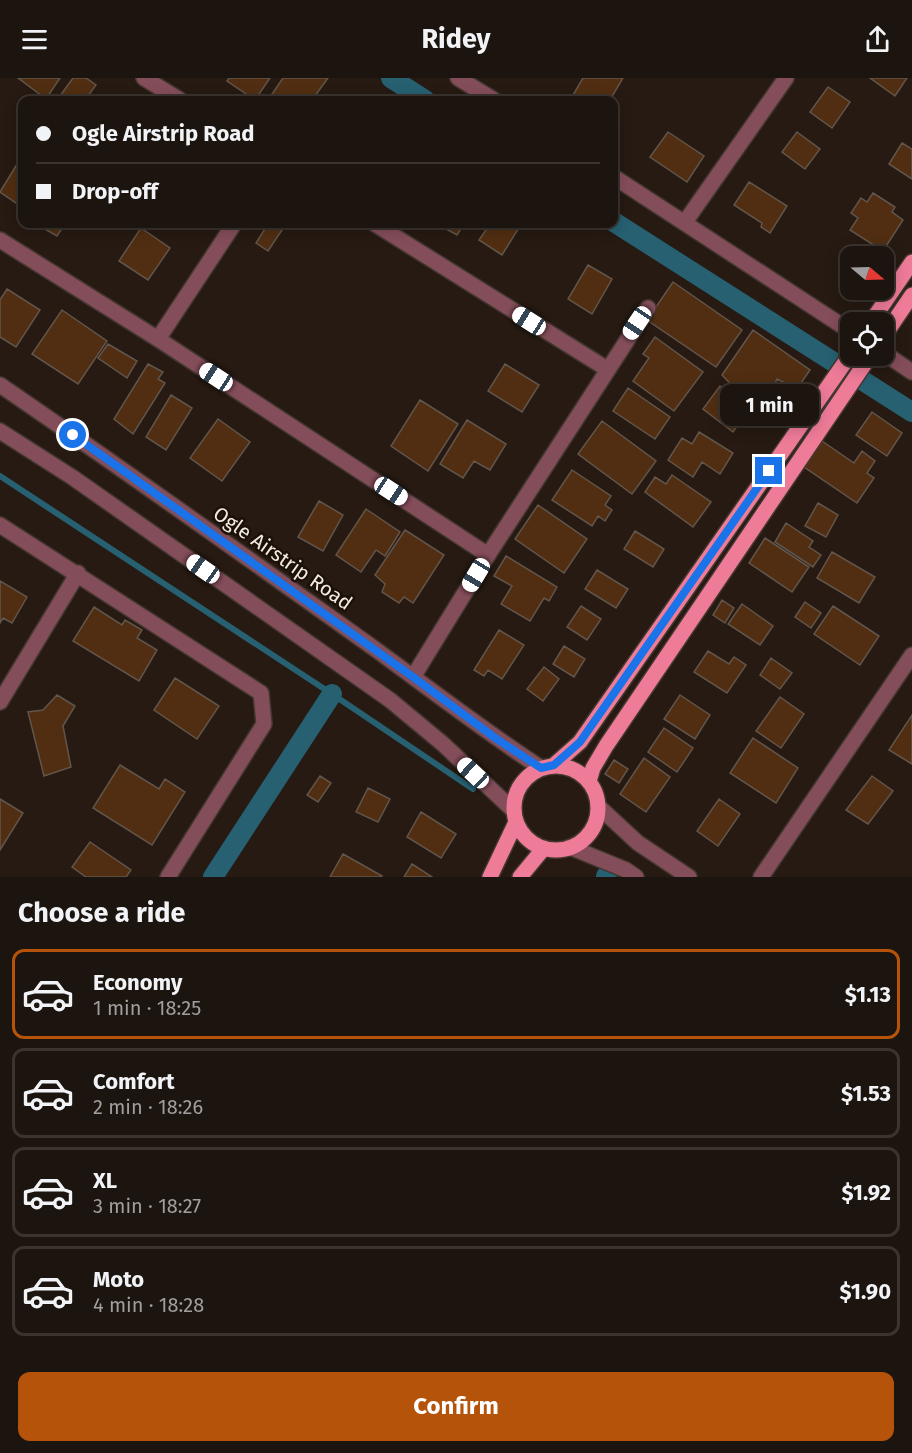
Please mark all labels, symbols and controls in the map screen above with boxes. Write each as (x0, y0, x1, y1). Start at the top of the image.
icon: menu (18, 23, 51, 56)
text: Ridey (421, 23, 491, 55)
icon: share (861, 23, 894, 56)
text: Ogle Airstrip Road (72, 120, 254, 147)
text: Drop-off (72, 178, 158, 205)
north arrow (840, 246, 894, 300)
map controls (840, 246, 894, 366)
car (619, 303, 655, 343)
car (509, 304, 549, 338)
button: locate (840, 312, 894, 366)
car (196, 360, 236, 394)
callout: 1 min (720, 384, 818, 426)
text: 1 min (745, 393, 794, 417)
route start (59, 421, 86, 448)
route end (755, 457, 782, 484)
car (371, 474, 411, 508)
street label: Ogle Airstrip Road (209, 501, 357, 615)
car (183, 551, 223, 587)
car (459, 555, 493, 595)
car (454, 754, 492, 792)
text: Choose a ride (18, 897, 185, 929)
icon: car (21, 967, 75, 1021)
text: Economy (93, 969, 182, 996)
text: $1.13 (845, 981, 891, 1008)
text: 1 min · 18:25 (93, 996, 201, 1020)
icon: car (21, 1066, 75, 1120)
text: Comfort (93, 1068, 174, 1095)
text: $1.53 (841, 1080, 891, 1107)
text: 2 min · 18:26 (93, 1095, 203, 1119)
icon: car (21, 1165, 75, 1219)
text: XL (93, 1167, 117, 1194)
text: $1.92 (841, 1179, 891, 1206)
text: 3 min · 18:27 (93, 1194, 201, 1218)
icon: car (21, 1264, 75, 1318)
text: Moto (93, 1266, 144, 1293)
text: $1.90 (840, 1278, 891, 1305)
text: 4 min · 18:28 (93, 1293, 204, 1317)
button: Confirm (18, 1372, 894, 1441)

